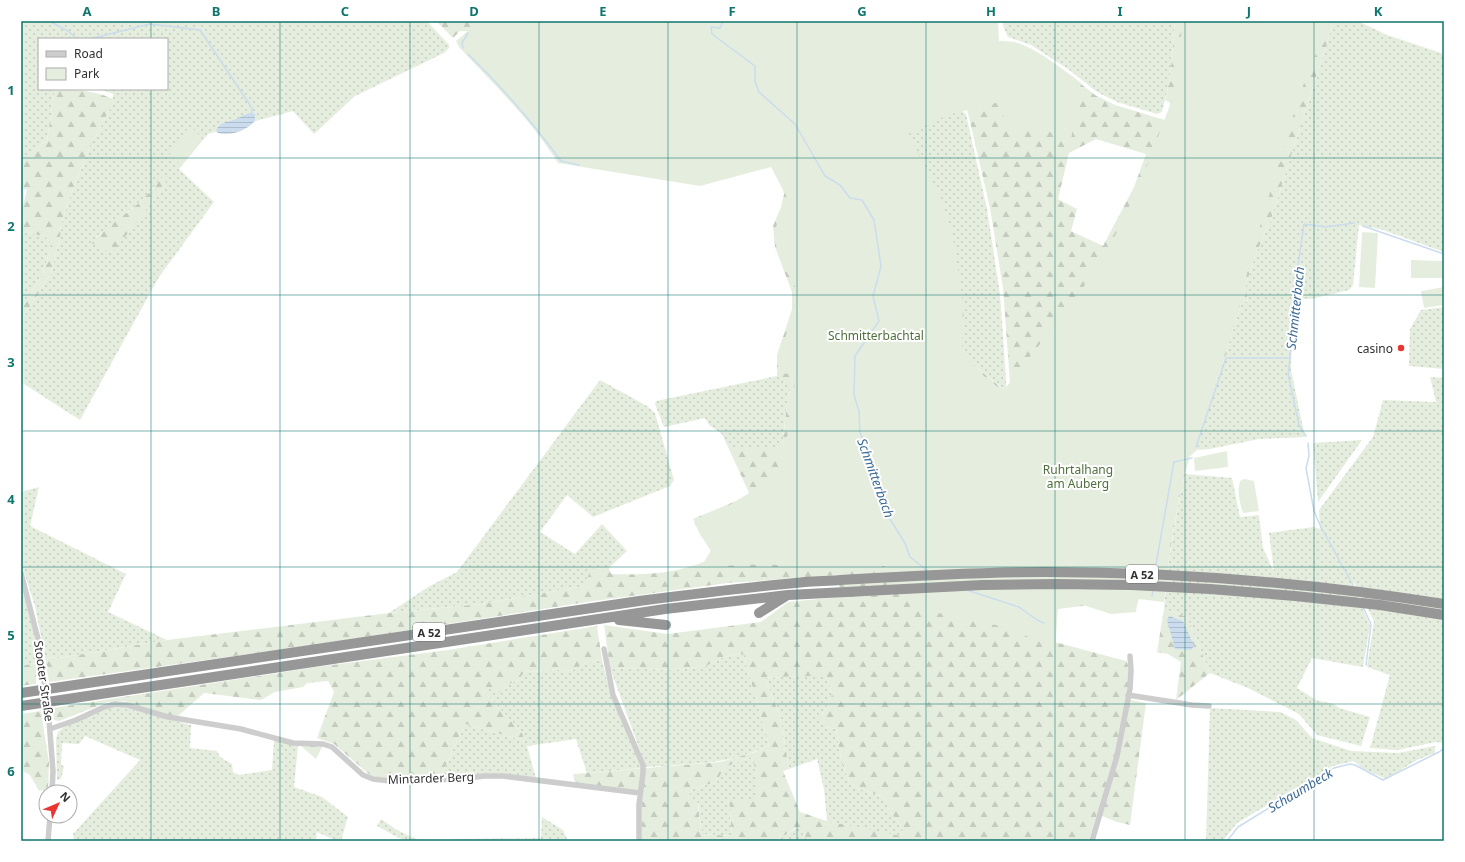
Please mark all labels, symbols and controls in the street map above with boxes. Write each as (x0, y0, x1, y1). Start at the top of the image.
text: A (83, 2, 92, 20)
text: B (212, 2, 220, 20)
text: C (341, 2, 349, 20)
text: D (469, 2, 479, 20)
text: E (599, 2, 607, 20)
text: F (728, 2, 736, 20)
text: G (857, 2, 867, 20)
text: H (986, 2, 996, 20)
text: I (1117, 2, 1123, 20)
text: J (1246, 2, 1251, 20)
text: K (1374, 2, 1383, 20)
legend (38, 38, 168, 90)
text: Road (74, 45, 103, 62)
text: Park (74, 65, 100, 82)
text: 1 (7, 81, 15, 99)
text: 2 (7, 217, 15, 235)
water label: Schmitterbach (1282, 266, 1308, 350)
park label: Schmitterbachtal (828, 327, 924, 344)
place label: casino (1357, 340, 1393, 357)
marker: casino (1396, 343, 1406, 353)
text: 3 (7, 353, 15, 371)
water label: Schmitterbach (853, 436, 899, 520)
park label: Ruhrtalhang am Auberg (1043, 461, 1113, 492)
text: 4 (7, 490, 15, 508)
road number: A 52 (1126, 565, 1158, 583)
road number: A 52 (413, 623, 445, 641)
text: 5 (7, 626, 15, 644)
street label: Stooter Straße (30, 640, 58, 723)
text: 6 (7, 762, 15, 780)
water label: Schaumbeck (1264, 763, 1336, 816)
street label: Mintarder Berg (388, 768, 474, 788)
north arrow (38, 784, 78, 824)
text: N (57, 788, 74, 805)

